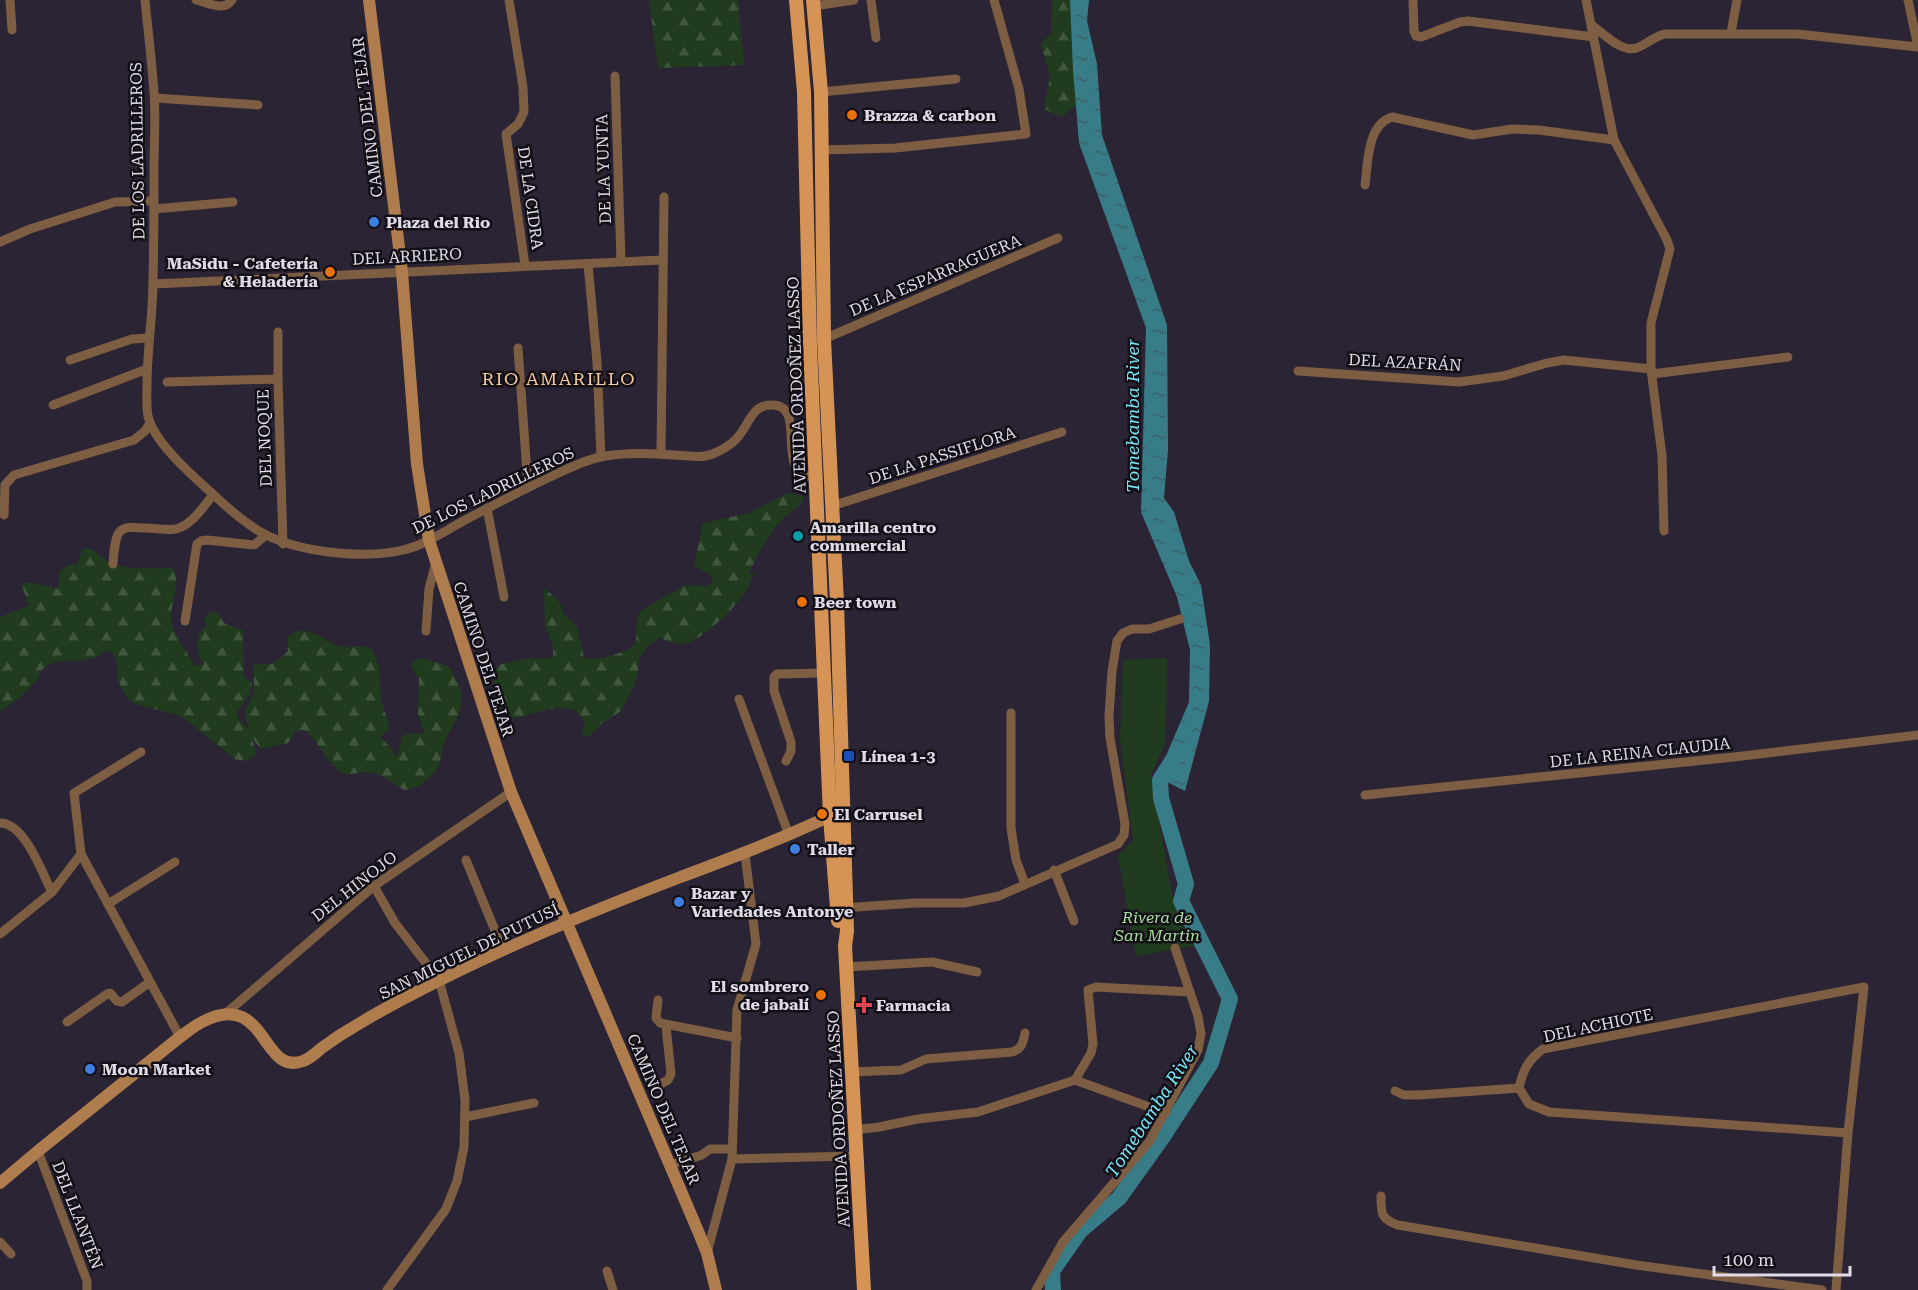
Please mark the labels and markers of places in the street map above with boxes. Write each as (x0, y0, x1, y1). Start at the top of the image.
place label: Brazza & carbon (864, 106, 996, 125)
marker: Brazza & carbon (845, 108, 859, 122)
place label: Plaza del Rio (386, 213, 490, 232)
marker: Plaza del Rio (367, 215, 381, 229)
place label: MaSidu - Cafetería & Heladería (167, 254, 319, 291)
marker: MaSidu - Cafetería & Heladería (323, 265, 337, 279)
place label: Amarilla centro commercial (810, 518, 936, 555)
marker: Amarilla centro commercial (791, 529, 805, 543)
place label: Beer town (814, 593, 897, 612)
marker: Beer town (795, 595, 809, 609)
place label: Línea 1-3 (861, 747, 935, 766)
marker: Línea 1-3 (842, 749, 856, 763)
place label: El Carrusel (834, 805, 923, 824)
marker: El Carrusel (815, 807, 829, 821)
place label: Taller (807, 840, 854, 859)
marker: Taller (788, 842, 802, 856)
place label: Bazar y Variedades Antonye (691, 884, 853, 921)
marker: Bazar y Variedades Antonye (672, 895, 686, 909)
place label: El sombrero de jabalí (711, 977, 810, 1014)
marker: El sombrero de jabalí (814, 988, 828, 1002)
place label: Farmacia (876, 996, 951, 1015)
marker: Farmacia (857, 998, 871, 1012)
place label: Moon Market (102, 1060, 212, 1079)
marker: Moon Market (83, 1062, 97, 1076)

